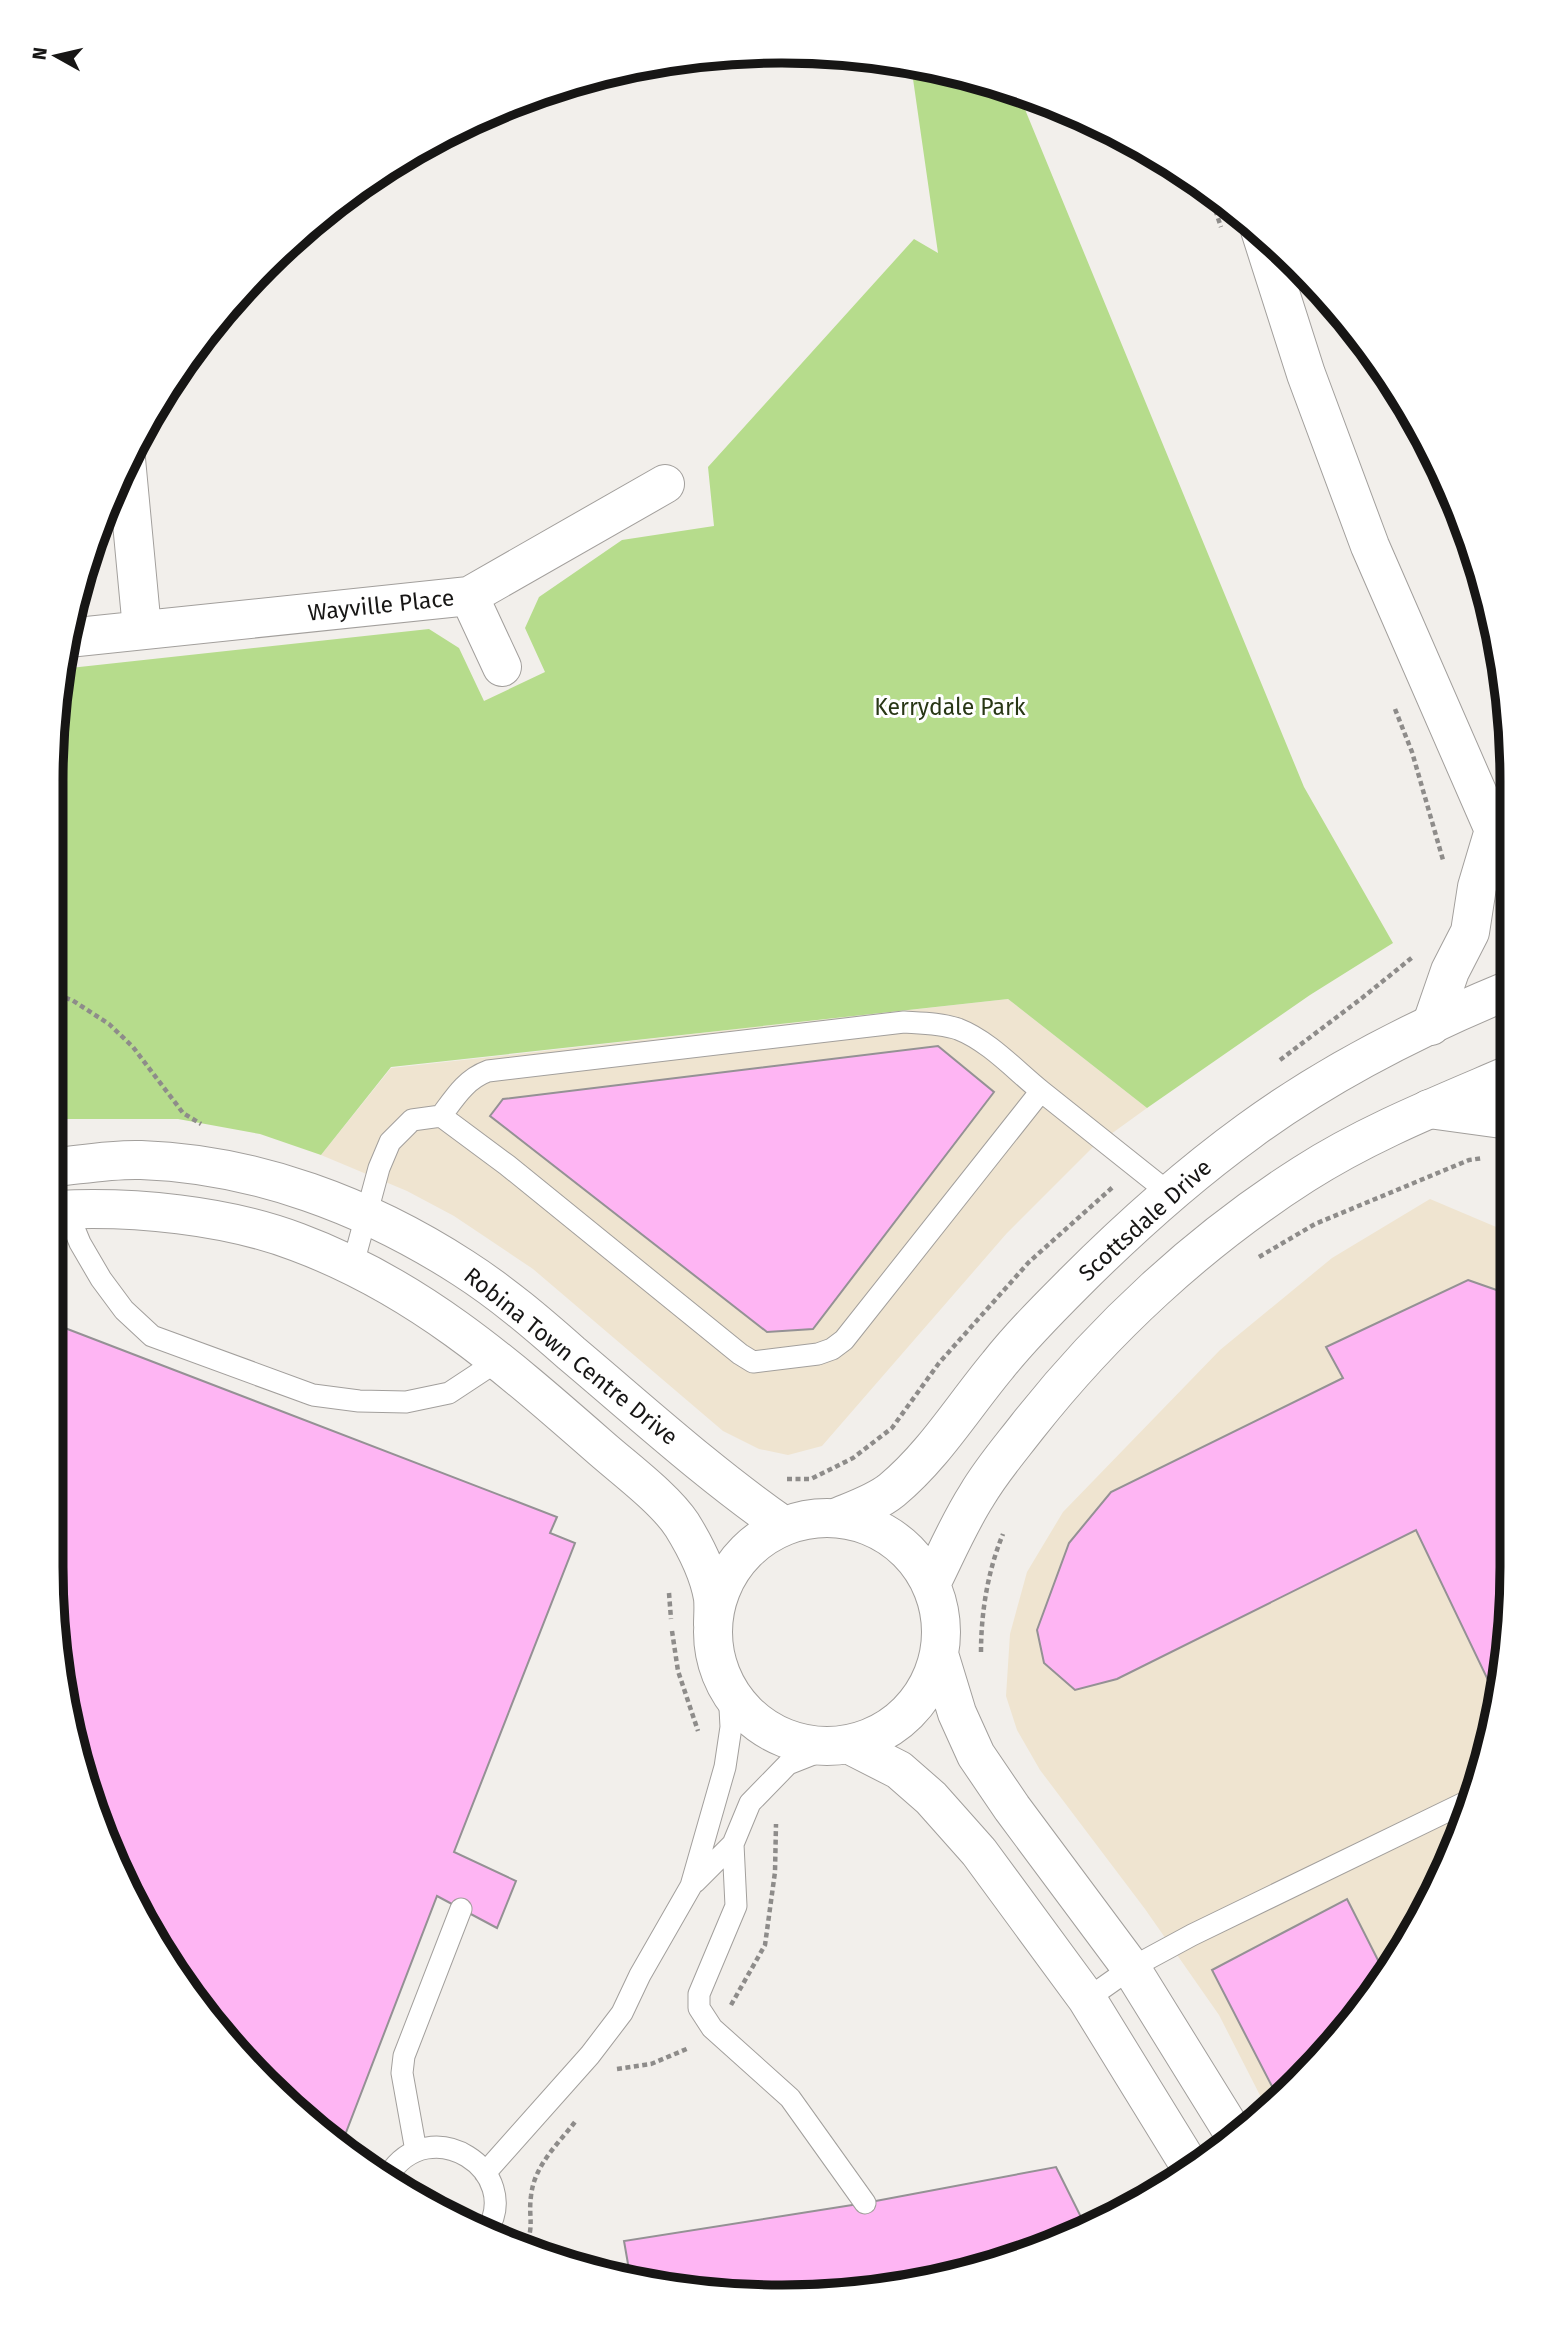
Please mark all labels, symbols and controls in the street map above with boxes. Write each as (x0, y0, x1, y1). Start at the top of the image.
north arrow (21, 21, 91, 91)
text: N (27, 46, 52, 62)
street label: Wayville Place (306, 583, 456, 627)
park label: Kerrydale Park (874, 693, 1026, 721)
street label: Scottsdale Drive (1073, 1153, 1217, 1287)
street label: Robina Town Centre Drive (458, 1261, 684, 1451)

